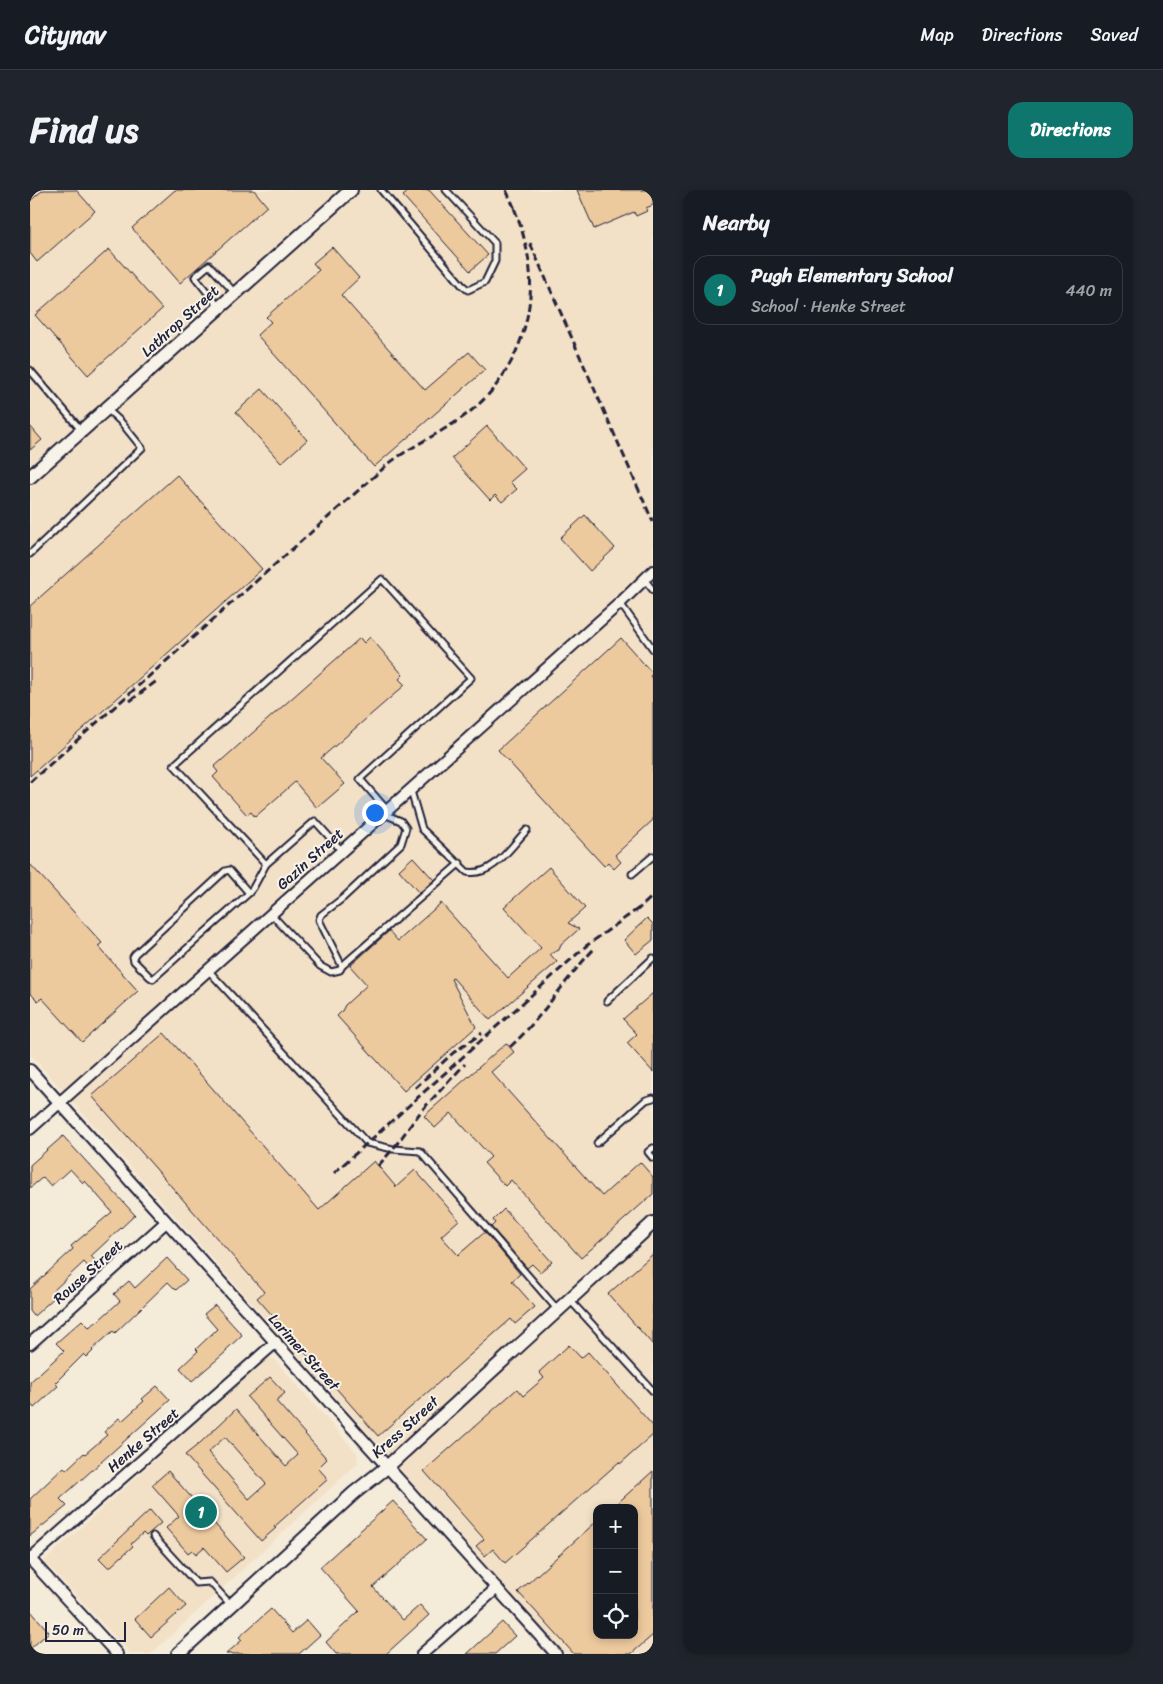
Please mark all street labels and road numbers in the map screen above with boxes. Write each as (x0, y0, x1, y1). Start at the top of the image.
street label: Lathrop Street (135, 278, 225, 363)
street label: Gazin Street (270, 821, 350, 897)
street label: Rouse Street (47, 1233, 129, 1311)
street label: Larimer Street (262, 1307, 347, 1397)
street label: Kress Street (365, 1389, 445, 1465)
street label: Henke Street (101, 1401, 185, 1479)

